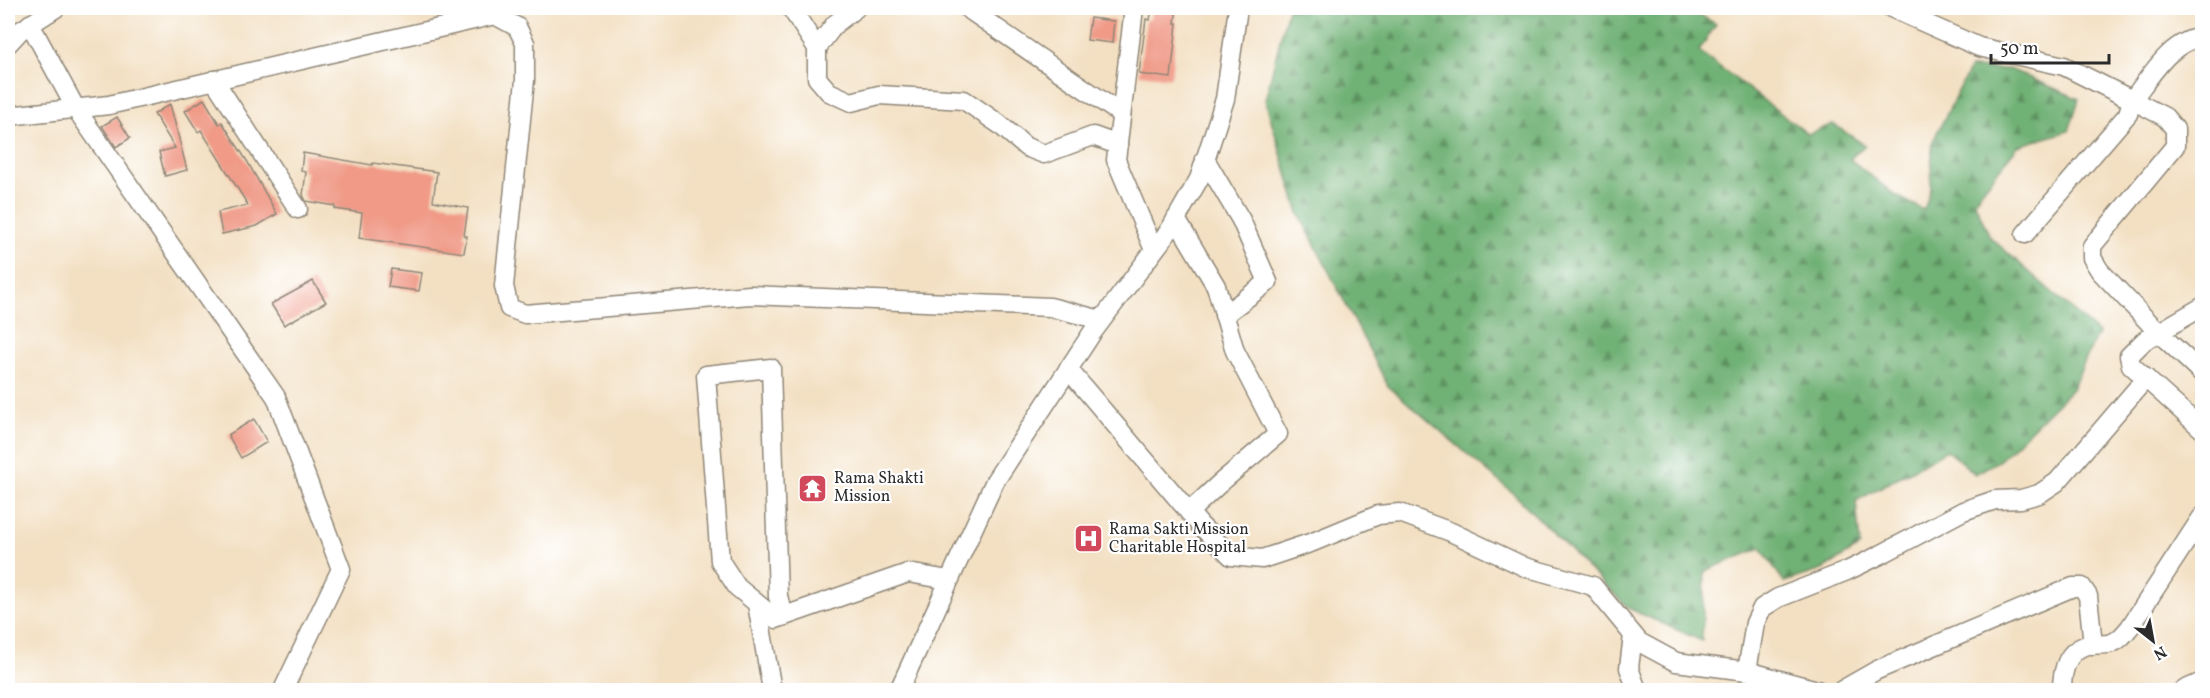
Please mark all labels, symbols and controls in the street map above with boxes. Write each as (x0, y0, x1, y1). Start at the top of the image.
scale bar (1991, 27, 2110, 65)
text: 50 m (2000, 37, 2039, 62)
place label: Rama Shakti Mission (834, 468, 924, 508)
temple icon: Rama Shakti Mission (797, 472, 829, 504)
place label: Rama Sakti Mission Charitable Hospital (1109, 519, 1249, 559)
hospital icon: Rama Sakti Mission Charitable Hospital (1072, 523, 1104, 555)
north arrow (2123, 611, 2183, 671)
text: N (2149, 640, 2170, 665)

